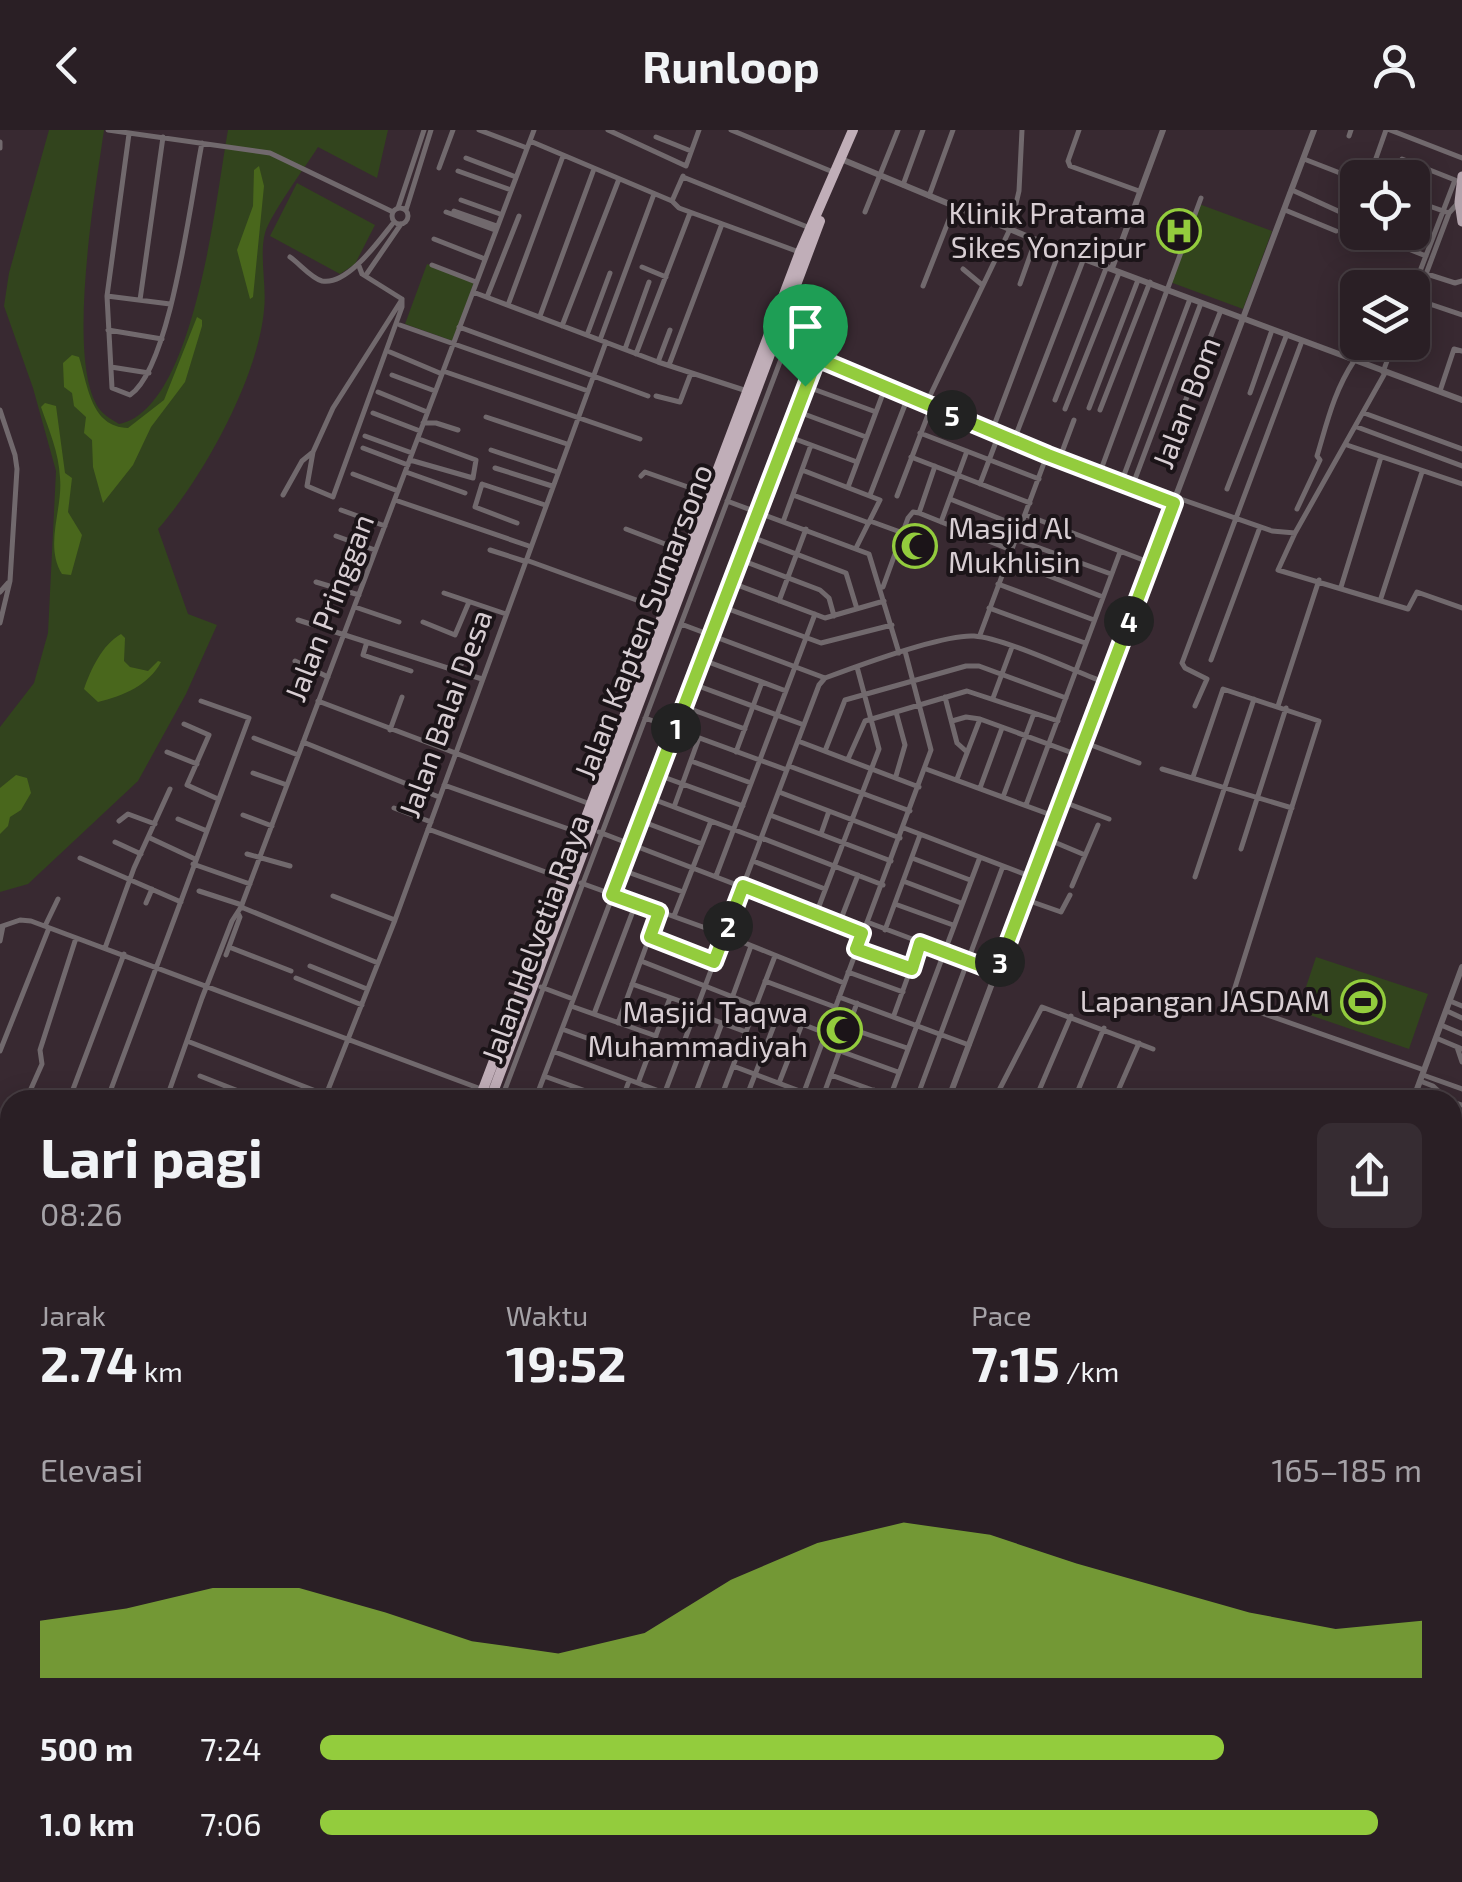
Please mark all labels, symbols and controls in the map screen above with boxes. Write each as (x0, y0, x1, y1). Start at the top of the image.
icon: back (40, 38, 95, 93)
text: Runloop (642, 38, 820, 92)
icon: person (1367, 38, 1422, 93)
map controls (1340, 160, 1430, 360)
button: locate (1340, 160, 1430, 250)
place label: Klinik Pratama Sikes Yonzipur (949, 194, 1146, 264)
hospital icon: Klinik Pratama Sikes Yonzipur (1156, 208, 1202, 254)
button: layers (1340, 270, 1430, 360)
pin (763, 284, 848, 387)
icon: arrive (778, 299, 833, 354)
street label: Jalan Bom (1144, 331, 1227, 473)
pin: 5 (927, 390, 977, 440)
text: 5 (944, 398, 960, 432)
street label: Jalan Kapten Sumarsono (565, 459, 719, 784)
street label: Jalan Pringgan (276, 508, 380, 706)
place label: Masjid Al Mukhlisin (948, 509, 1081, 579)
mosque icon: Masjid Al Mukhlisin (892, 523, 938, 569)
pin: 4 (1104, 596, 1154, 646)
street label: Jalan Balai Desa (390, 604, 498, 822)
text: 4 (1120, 604, 1138, 638)
pin: 1 (651, 703, 701, 753)
text: 1 (670, 711, 682, 745)
street label: Jalan Helvetia Raya (472, 809, 596, 1067)
pin: 2 (703, 901, 753, 951)
text: 2 (720, 909, 736, 943)
pin: 3 (975, 937, 1025, 987)
text: 3 (992, 945, 1008, 979)
sports icon: Lapangan JASDAM (1340, 979, 1386, 1025)
place label: Lapangan JASDAM (1080, 982, 1330, 1018)
place label: Masjid Taqwa Muhammadiyah (587, 993, 808, 1063)
mosque icon: Masjid Taqwa Muhammadiyah (817, 1007, 863, 1053)
text: Lari pagi (40, 1123, 263, 1189)
button: share (1317, 1123, 1422, 1228)
text: 08:26 (40, 1194, 123, 1232)
text: Jarak (40, 1298, 106, 1332)
text: Waktu (506, 1298, 588, 1332)
text: Pace (971, 1298, 1032, 1332)
text: 2.74 (40, 1332, 138, 1392)
text: 19:52 (506, 1332, 626, 1392)
text: 7:15 (971, 1332, 1060, 1392)
text: km (138, 1354, 183, 1388)
text: /km (1060, 1354, 1119, 1388)
text: Elevasi (40, 1450, 143, 1488)
text: 165–185 m (1271, 1450, 1422, 1488)
text: 500 m (40, 1729, 133, 1767)
text: 7:24 (200, 1729, 262, 1767)
text: 1.0 km (40, 1804, 135, 1842)
text: 7:06 (200, 1804, 262, 1842)

